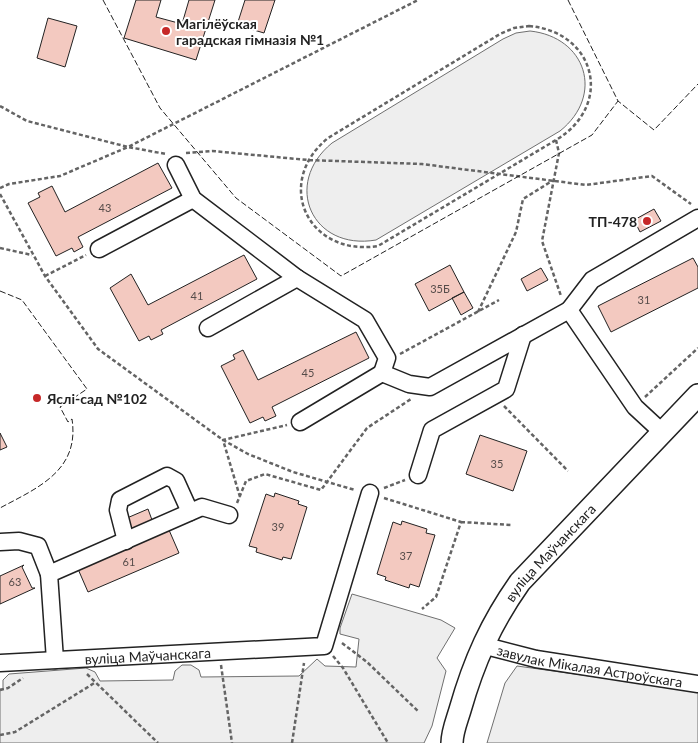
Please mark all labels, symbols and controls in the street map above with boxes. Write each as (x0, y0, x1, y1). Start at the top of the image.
place label: Магілёўская гарадская гімназія №1 (176, 15, 324, 48)
marker: Магілёўская гарадская гімназія №1 (160, 25, 172, 37)
house number: 43 (99, 201, 111, 214)
place label: ТП-478 (589, 213, 637, 230)
marker: ТП-478 (641, 215, 653, 227)
house number: 35Б (430, 282, 450, 295)
house number: 41 (191, 289, 203, 302)
house number: 31 (638, 293, 650, 306)
house number: 45 (302, 366, 314, 379)
place label: Яслі-сад №102 (46, 390, 147, 407)
marker: Яслі-сад №102 (31, 392, 43, 404)
house number: 35 (491, 457, 503, 470)
street label: вуліца Маўчанскага (501, 500, 599, 604)
house number: 39 (272, 520, 284, 533)
house number: 37 (400, 549, 412, 562)
house number: 61 (123, 555, 135, 568)
house number: 63 (9, 575, 21, 588)
street label: завулак Мікалая Астроўскага (495, 641, 684, 690)
street label: вуліца Маўчанскага (84, 643, 211, 667)

